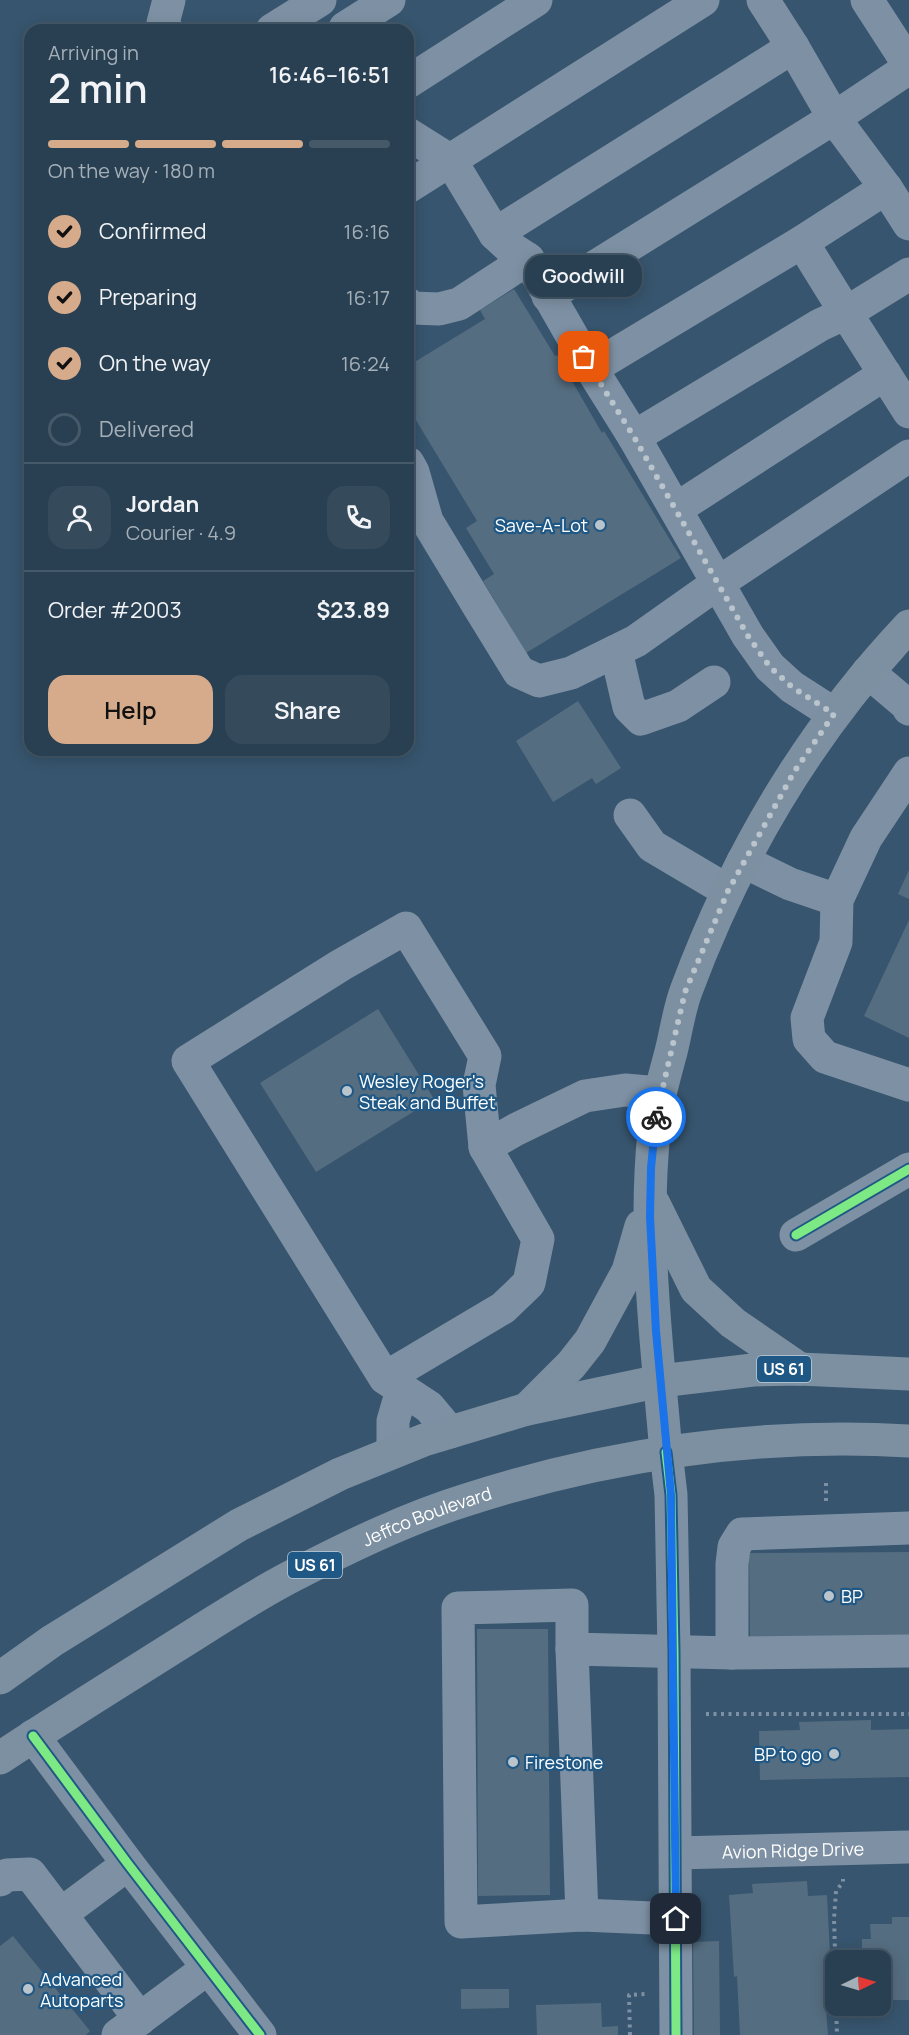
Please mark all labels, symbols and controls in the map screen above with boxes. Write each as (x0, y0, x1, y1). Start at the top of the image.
text: Arriving in (48, 39, 139, 66)
text: 16:46–16:51 (269, 60, 390, 90)
text: 2 min (48, 61, 147, 115)
text: On the way · 180 m (48, 157, 215, 184)
icon: check (48, 215, 81, 248)
text: Confirmed (99, 216, 207, 246)
text: 16:16 (344, 218, 390, 245)
callout: Goodwill (526, 255, 642, 297)
text: Goodwill (542, 262, 625, 289)
icon: check (48, 281, 81, 314)
text: Preparing (99, 282, 197, 312)
text: 16:17 (346, 284, 390, 311)
pin (558, 331, 609, 382)
icon: bag (567, 340, 600, 373)
icon: check (48, 347, 81, 380)
text: On the way (99, 348, 211, 378)
text: 16:24 (341, 350, 390, 377)
text: Delivered (99, 414, 194, 444)
button: person (48, 486, 111, 549)
button: phone (327, 486, 390, 549)
text: Jordan (126, 489, 199, 519)
place label: Save-A-Lot (495, 513, 588, 537)
marker: Save-A-Lot (593, 518, 607, 532)
text: Courier · 4.9 (126, 519, 236, 546)
text: Order #2003 (48, 595, 182, 625)
text: $23.89 (316, 595, 390, 625)
button: Help (48, 675, 213, 744)
button: Share (225, 675, 390, 744)
place label: Wesley Roger's Steak and Buffet (359, 1069, 496, 1114)
marker: Wesley Roger's Steak and Buffet (340, 1084, 354, 1098)
courier (626, 1087, 686, 1147)
icon: bike (640, 1101, 673, 1134)
road number: US 61 (757, 1356, 811, 1382)
street label: Jeffco Boulevard (358, 1481, 494, 1552)
road number: US 61 (288, 1552, 342, 1578)
place label: BP (841, 1584, 863, 1608)
marker: BP (822, 1589, 836, 1603)
place label: BP to go (754, 1742, 822, 1766)
marker: BP to go (827, 1747, 841, 1761)
place label: Firestone (525, 1750, 603, 1774)
marker: Firestone (506, 1755, 520, 1769)
street label: Avion Ridge Drive (722, 1836, 864, 1864)
pin (650, 1893, 701, 1944)
icon: home (659, 1902, 692, 1935)
north arrow (825, 1950, 891, 2016)
map controls (825, 1950, 891, 2016)
place label: Advanced Autoparts (40, 1967, 123, 2012)
marker: Advanced Autoparts (21, 1982, 35, 1996)

